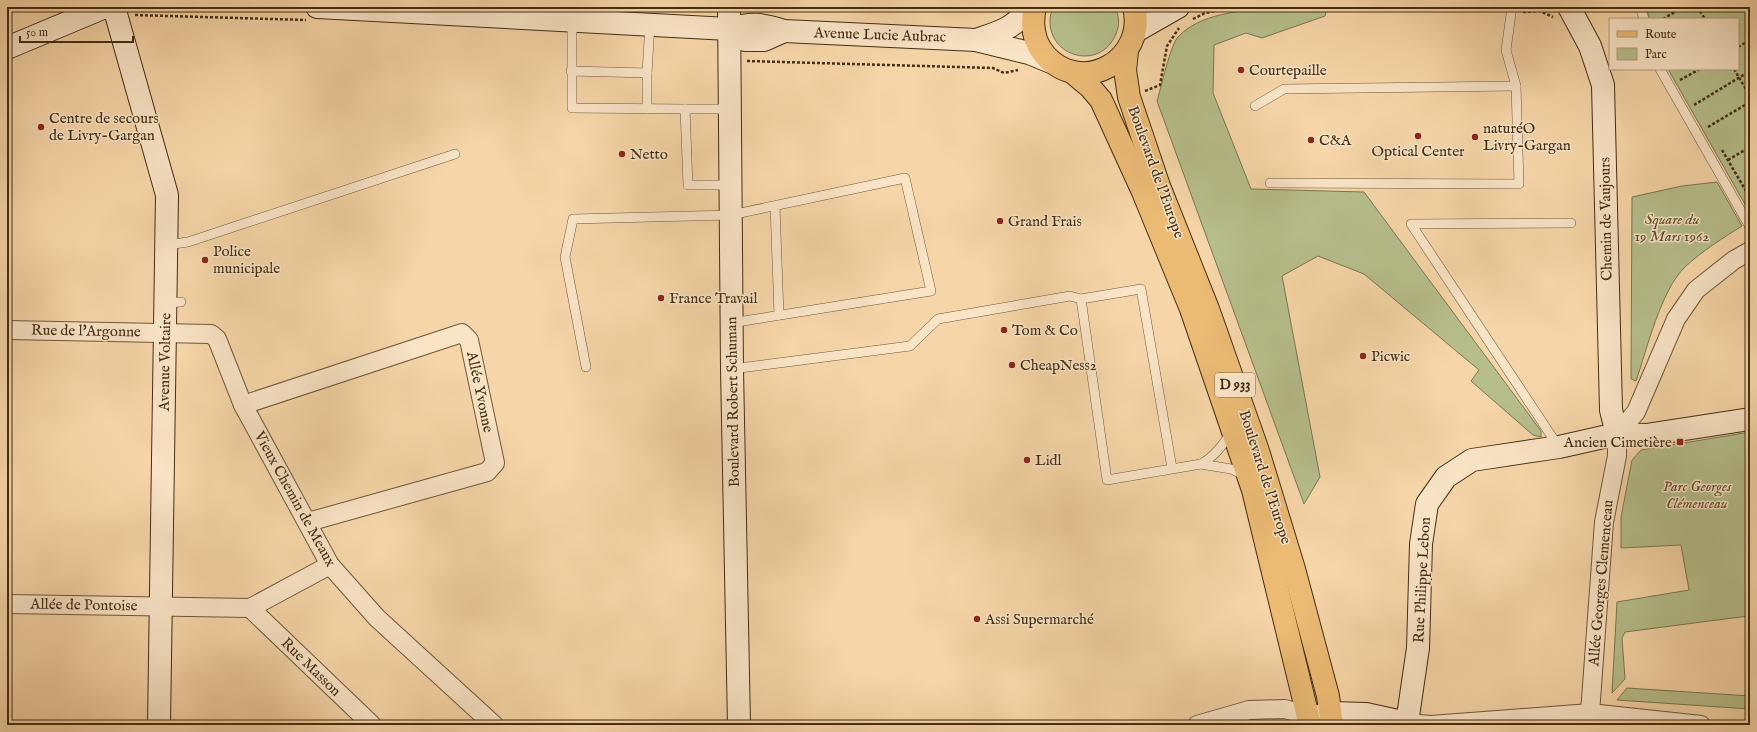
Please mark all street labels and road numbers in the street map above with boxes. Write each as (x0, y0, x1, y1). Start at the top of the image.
street label: Avenue Lucie Aubrac (812, 23, 947, 47)
street label: Boulevard de l'Europe (1123, 103, 1189, 241)
street label: Chemin de Vaujours (1595, 157, 1617, 281)
street label: Avenue Voltaire (155, 313, 175, 412)
street label: Boulevard Robert Schuman (722, 317, 744, 487)
street label: Rue de l'Argonne (31, 321, 141, 341)
street label: Allée Yvonne (462, 349, 498, 434)
road number: D 933 (1215, 373, 1255, 397)
street label: Boulevard de l'Europe (1234, 408, 1296, 546)
street label: Vieux Chemin de Meaux (249, 427, 340, 571)
street label: Allée Georges Clemenceau (1584, 499, 1618, 668)
street label: Rue Philippe Lebon (1409, 517, 1435, 643)
street label: Allée de Pontoise (29, 595, 138, 615)
street label: Rue Masson (277, 634, 345, 700)

